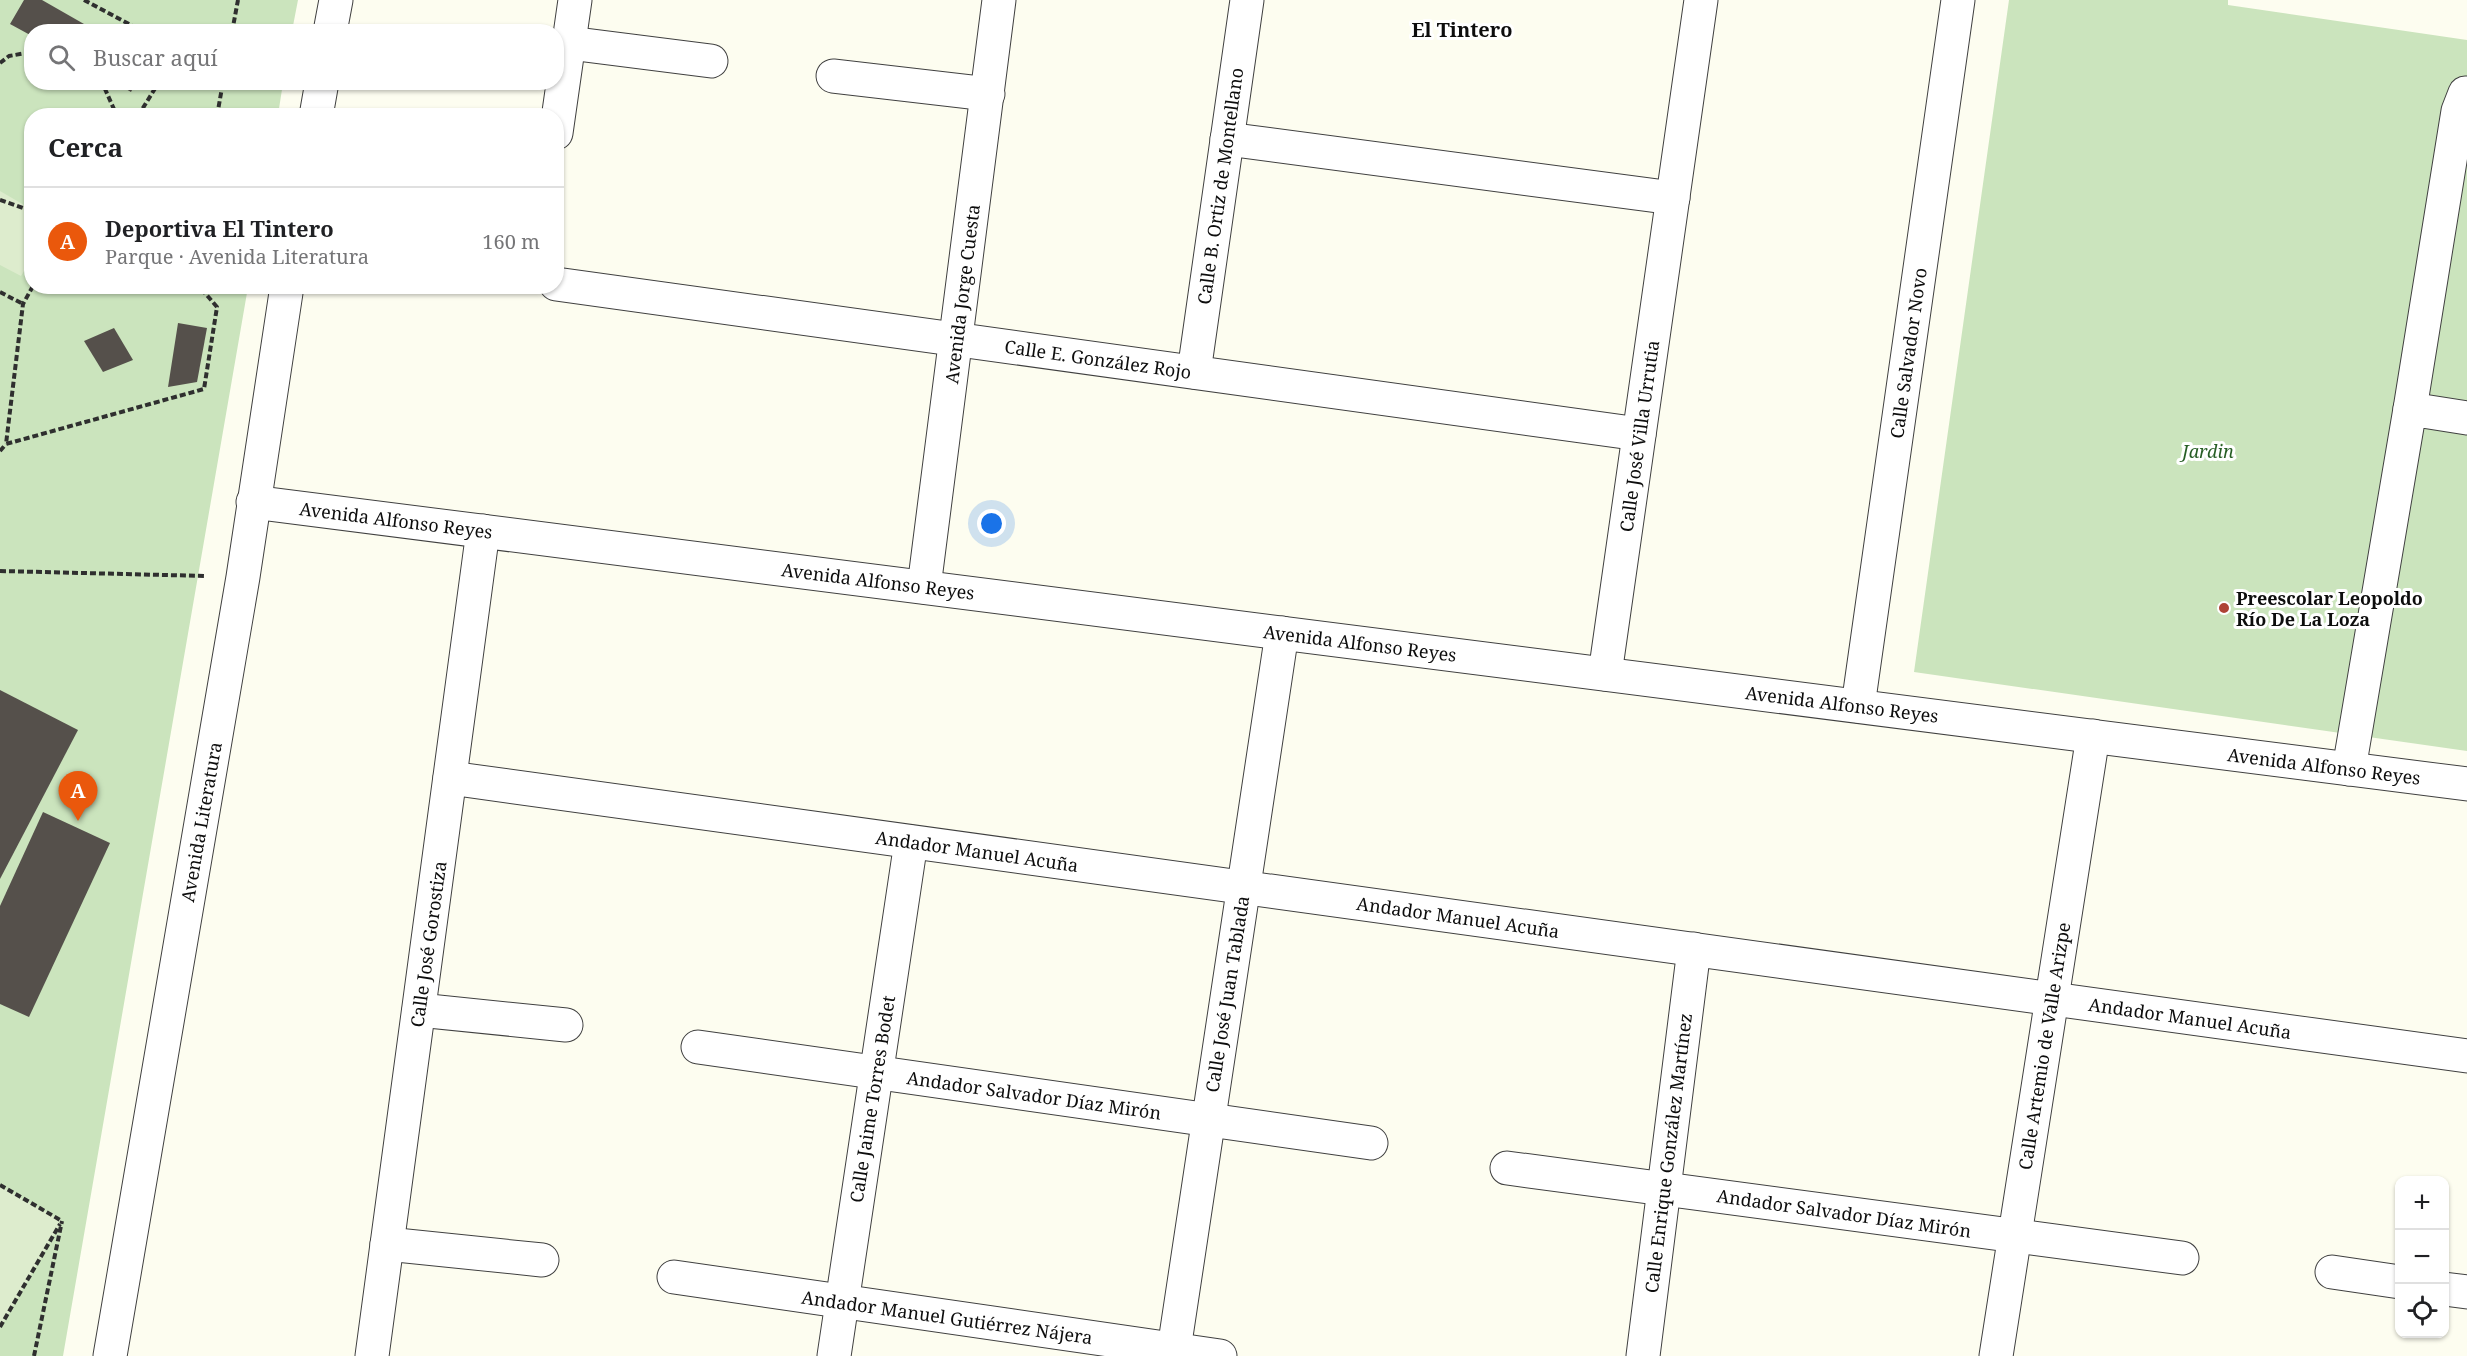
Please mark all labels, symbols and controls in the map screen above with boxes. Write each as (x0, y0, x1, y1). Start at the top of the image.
district label: El Tintero (1411, 16, 1513, 43)
search box (24, 24, 564, 90)
icon: search (45, 41, 78, 74)
text: Buscar aquí (93, 42, 217, 72)
street label: Calle B. Ortiz de Montellano (1191, 66, 1249, 306)
text: Cerca (48, 129, 123, 165)
street label: Avenida Jorge Cuesta (939, 203, 985, 385)
text: Deportiva El Tintero (105, 213, 334, 243)
text: A (60, 228, 75, 255)
text: 160 m (482, 228, 540, 255)
text: Parque · Avenida Literatura (105, 243, 369, 270)
street label: Calle Salvador Novo (1884, 266, 1932, 440)
street label: Calle E. González Rojo (1003, 334, 1193, 384)
street label: Calle José Villa Urrutia (1614, 339, 1664, 533)
park label: Jardin (2179, 439, 2234, 463)
street label: Avenida Alfonso Reyes (298, 496, 494, 544)
your location (977, 509, 1006, 538)
street label: Avenida Alfonso Reyes (780, 557, 976, 605)
place label: Preescolar Leopoldo Río De La Loza (2236, 586, 2423, 631)
marker: Preescolar Leopoldo Río De La Loza (2217, 601, 2231, 615)
street label: Avenida Alfonso Reyes (1262, 619, 1458, 667)
street label: Avenida Alfonso Reyes (1744, 680, 1940, 728)
street label: Avenida Literatura (175, 740, 227, 904)
street label: Avenida Alfonso Reyes (2226, 742, 2422, 790)
pin: A (58, 772, 98, 821)
street label: Andador Manuel Acuña (874, 825, 1080, 877)
street label: Calle José Gorostiza (404, 859, 452, 1029)
street label: Andador Manuel Acuña (1355, 891, 1561, 943)
street label: Calle José Juan Tablada (1200, 894, 1254, 1094)
street label: Calle Artemio de Valle Arizpe (2013, 920, 2075, 1172)
street label: Andador Manuel Acuña (2087, 992, 2293, 1044)
street label: Calle Jaime Torres Bodet (844, 994, 900, 1204)
street label: Calle Enrique González Martínez (1639, 1012, 1697, 1294)
street label: Andador Salvador Díaz Mirón (905, 1065, 1163, 1125)
map controls (2395, 1176, 2449, 1338)
button: + (2395, 1176, 2449, 1230)
street label: Andador Salvador Díaz Mirón (1715, 1183, 1973, 1243)
button: − (2395, 1230, 2449, 1284)
button: locate (2395, 1284, 2449, 1338)
street label: Andador Manuel Gutiérrez Nájera (800, 1285, 1094, 1349)

